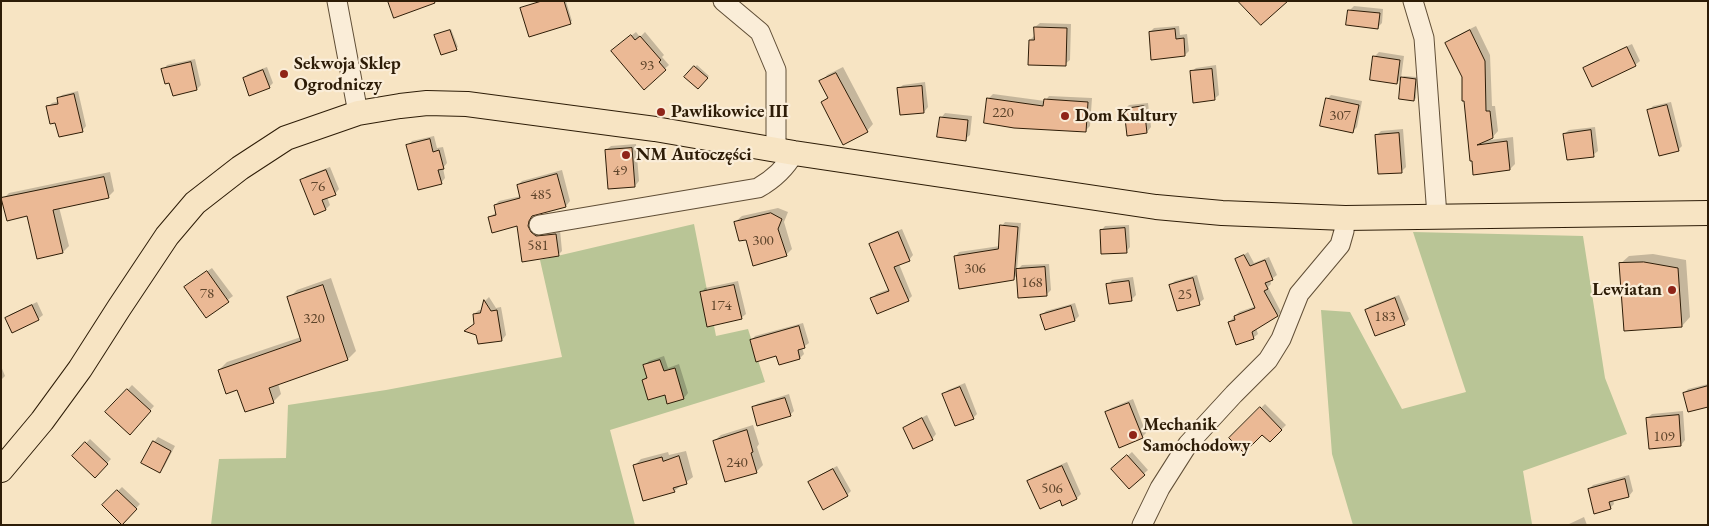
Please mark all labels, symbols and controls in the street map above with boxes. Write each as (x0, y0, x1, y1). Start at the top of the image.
place label: Sekwoja Sklep Ogrodniczy (294, 53, 401, 96)
house number: 93 (640, 57, 654, 75)
marker: Sekwoja Sklep Ogrodniczy (278, 68, 290, 80)
place label: Pawlikowice III (671, 101, 788, 123)
house number: 220 (992, 104, 1014, 122)
place label: Dom Kultury (1075, 105, 1177, 127)
marker: Pawlikowice III (655, 106, 667, 118)
house number: 307 (1329, 107, 1351, 125)
marker: Dom Kultury (1059, 110, 1071, 122)
place label: NM Autoczęści (636, 144, 752, 166)
marker: NM Autoczęści (620, 149, 632, 161)
house number: 49 (613, 162, 627, 180)
house number: 76 (311, 178, 325, 196)
house number: 485 (530, 186, 552, 204)
house number: 300 (752, 232, 774, 250)
house number: 581 (527, 237, 549, 255)
house number: 306 (964, 260, 986, 278)
house number: 168 (1021, 274, 1043, 292)
place label: Lewiatan (1592, 279, 1662, 301)
marker: Lewiatan (1666, 284, 1678, 296)
house number: 78 (200, 285, 214, 303)
house number: 25 (1178, 286, 1192, 304)
house number: 174 (710, 297, 732, 315)
house number: 183 (1374, 308, 1396, 326)
house number: 320 (303, 310, 325, 328)
place label: Mechanik Samochodowy (1143, 414, 1250, 456)
house number: 109 (1653, 428, 1675, 446)
marker: Mechanik Samochodowy (1127, 429, 1139, 441)
house number: 240 (726, 454, 748, 472)
house number: 506 (1041, 480, 1063, 498)

